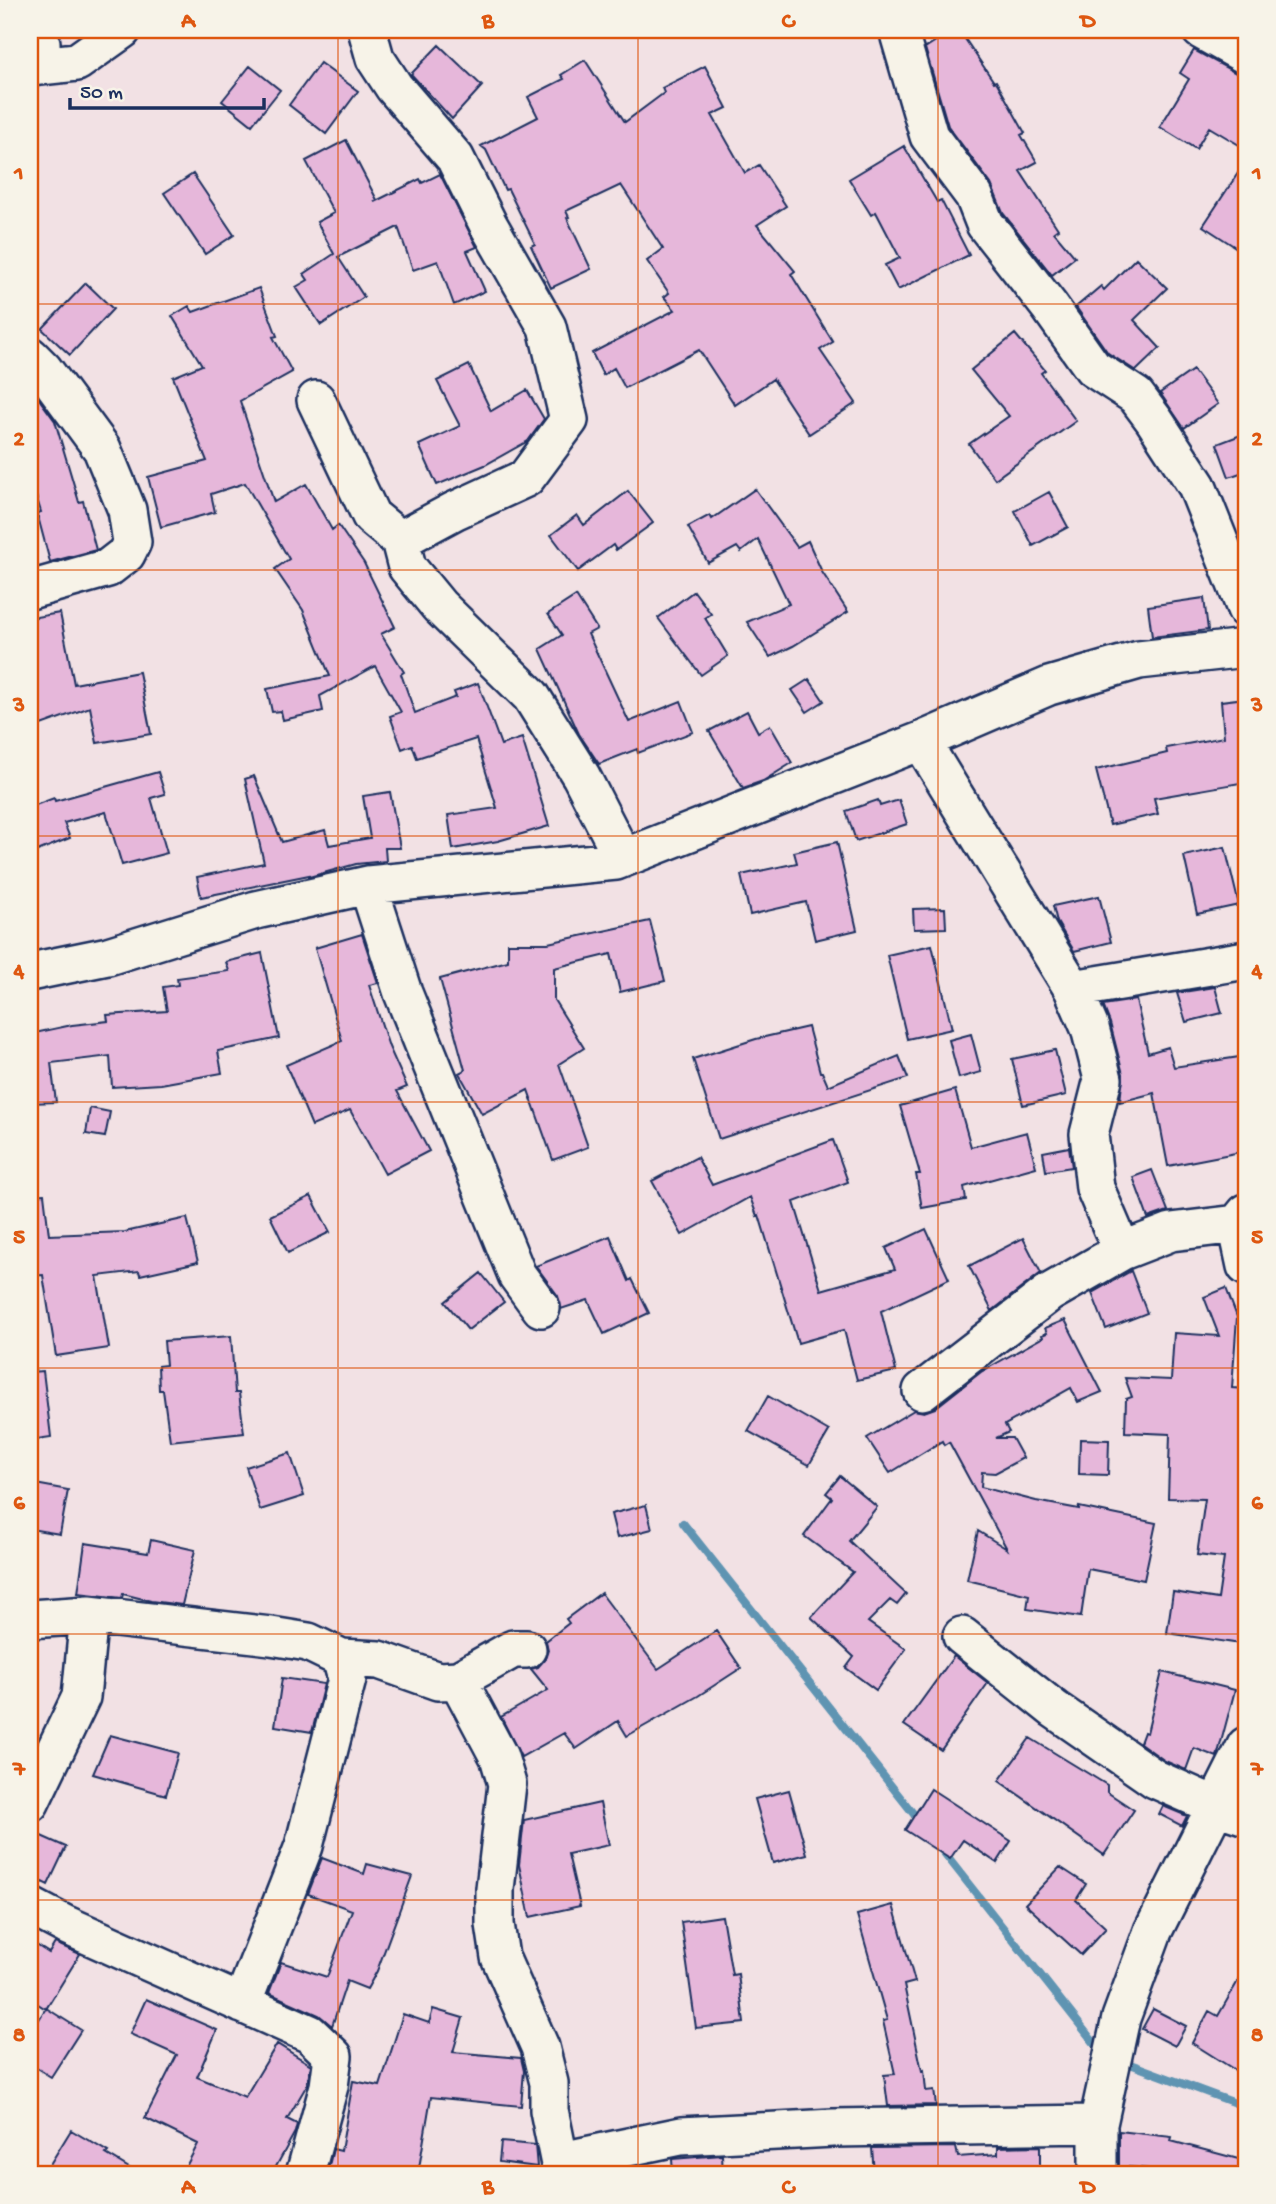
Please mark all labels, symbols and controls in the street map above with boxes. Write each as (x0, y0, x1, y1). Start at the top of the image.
text: A (180, 9, 196, 36)
text: B (481, 9, 495, 36)
text: C (782, 9, 797, 36)
text: D (1079, 9, 1097, 36)
scale bar (70, 66, 264, 110)
text: 50 m (80, 82, 123, 107)
text: 1 (13, 161, 24, 188)
text: 1 (1251, 161, 1262, 188)
text: 2 (13, 427, 25, 454)
text: 2 (1251, 427, 1263, 454)
text: 3 (12, 693, 25, 720)
text: 3 (1250, 693, 1263, 720)
text: 4 (13, 959, 25, 986)
text: 4 (1251, 959, 1263, 986)
text: 5 (13, 1225, 25, 1252)
text: 5 (1251, 1225, 1263, 1252)
text: 6 (13, 1491, 26, 1518)
text: 6 (1251, 1491, 1264, 1518)
text: 7 (12, 1757, 26, 1784)
text: 7 (1250, 1757, 1264, 1784)
text: 8 (13, 2023, 26, 2050)
text: 8 (1251, 2023, 1264, 2050)
text: A (180, 2175, 196, 2202)
text: B (481, 2175, 495, 2202)
text: C (782, 2175, 797, 2202)
text: D (1079, 2175, 1097, 2202)

